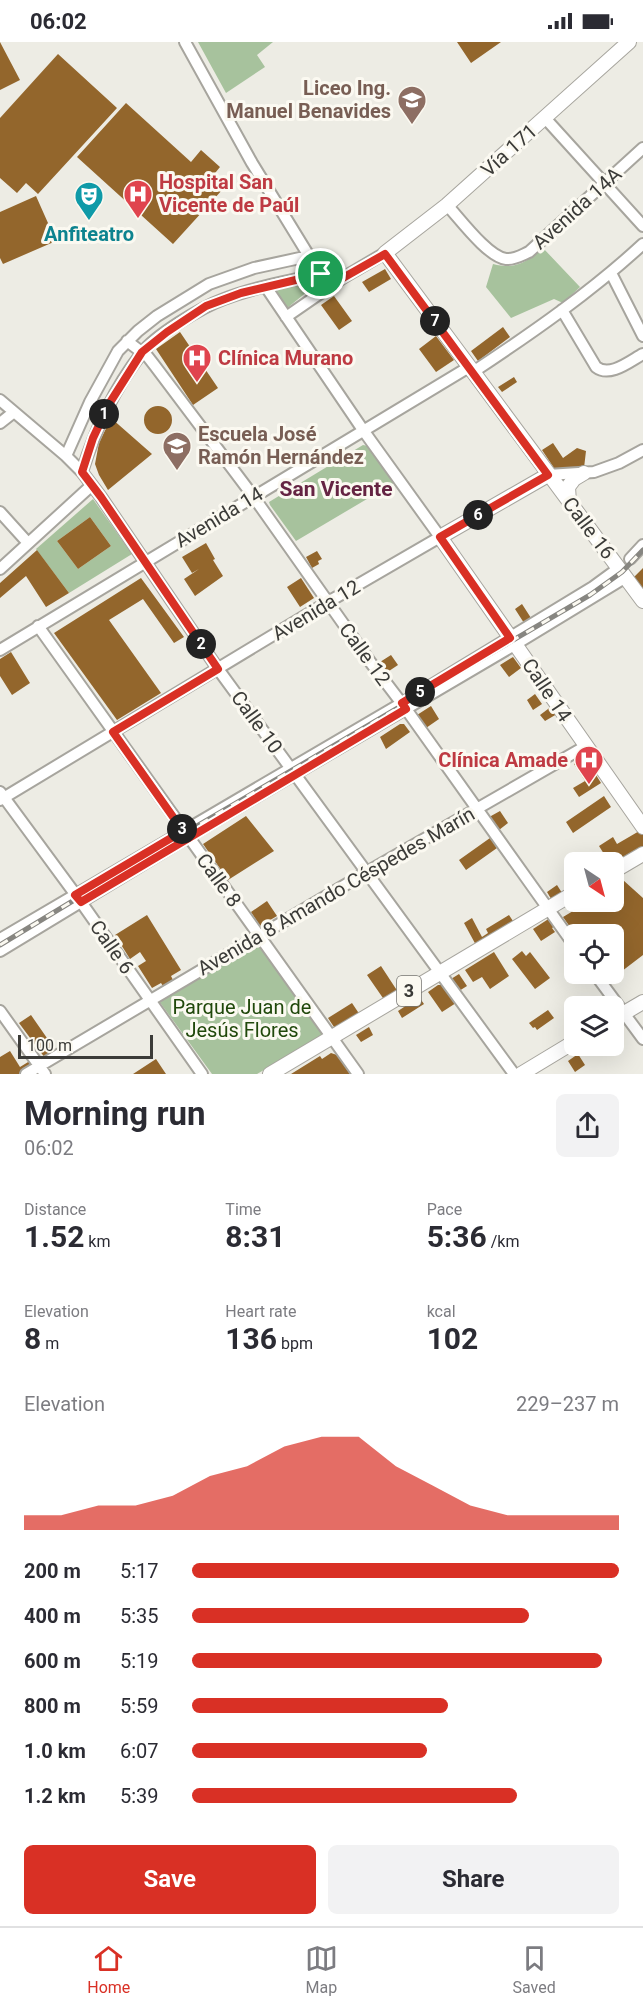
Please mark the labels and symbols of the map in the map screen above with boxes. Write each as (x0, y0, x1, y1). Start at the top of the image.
place label: Liceo Ing. Manuel Benavides (226, 76, 391, 123)
school or university icon: Liceo Ing. Manuel Benavides (396, 84, 428, 126)
street label: Vía 171 (476, 119, 542, 181)
street label: Avenida 14A (528, 162, 626, 254)
place label: Hospital San Vicente de Paúl (159, 170, 299, 217)
hospital icon: Hospital San Vicente de Paúl (122, 178, 154, 220)
theatre icon: Anfiteatro (73, 180, 105, 222)
place label: Anfiteatro (44, 222, 134, 246)
pin (295, 248, 346, 299)
pin: 7 (420, 306, 450, 336)
hospital icon: Clínica Murano (181, 342, 213, 384)
place label: Clínica Murano (218, 346, 353, 370)
pin: 1 (89, 399, 119, 429)
place label: Escuela José Ramón Hernández (198, 422, 364, 469)
school or university icon: Escuela José Ramón Hernández (161, 430, 193, 472)
district label: San Vicente (280, 477, 392, 501)
street label: Avenida 14 (171, 481, 267, 553)
street label: Calle 16 (558, 492, 620, 564)
pin: 6 (463, 500, 493, 530)
street label: Avenida 12 (268, 574, 364, 646)
street label: Calle 12 (334, 618, 396, 690)
pin: 2 (186, 629, 216, 659)
street label: Calle 14 (517, 654, 577, 726)
pin: 5 (405, 677, 435, 707)
street label: Calle 10 (226, 686, 288, 758)
hospital icon: Clínica Amade (573, 744, 605, 786)
place label: Clínica Amade (438, 748, 568, 772)
street label: Avenida 8 Amando Céspedes Marín (193, 802, 479, 980)
pin: 3 (167, 814, 197, 844)
street label: Calle 8 (192, 848, 246, 912)
north arrow (564, 852, 624, 912)
street label: Calle 6 (85, 915, 139, 979)
road number: 3 (397, 976, 421, 1006)
park label: Parque Juan de Jesús Flores (173, 995, 311, 1042)
scale bar (18, 1032, 153, 1060)

